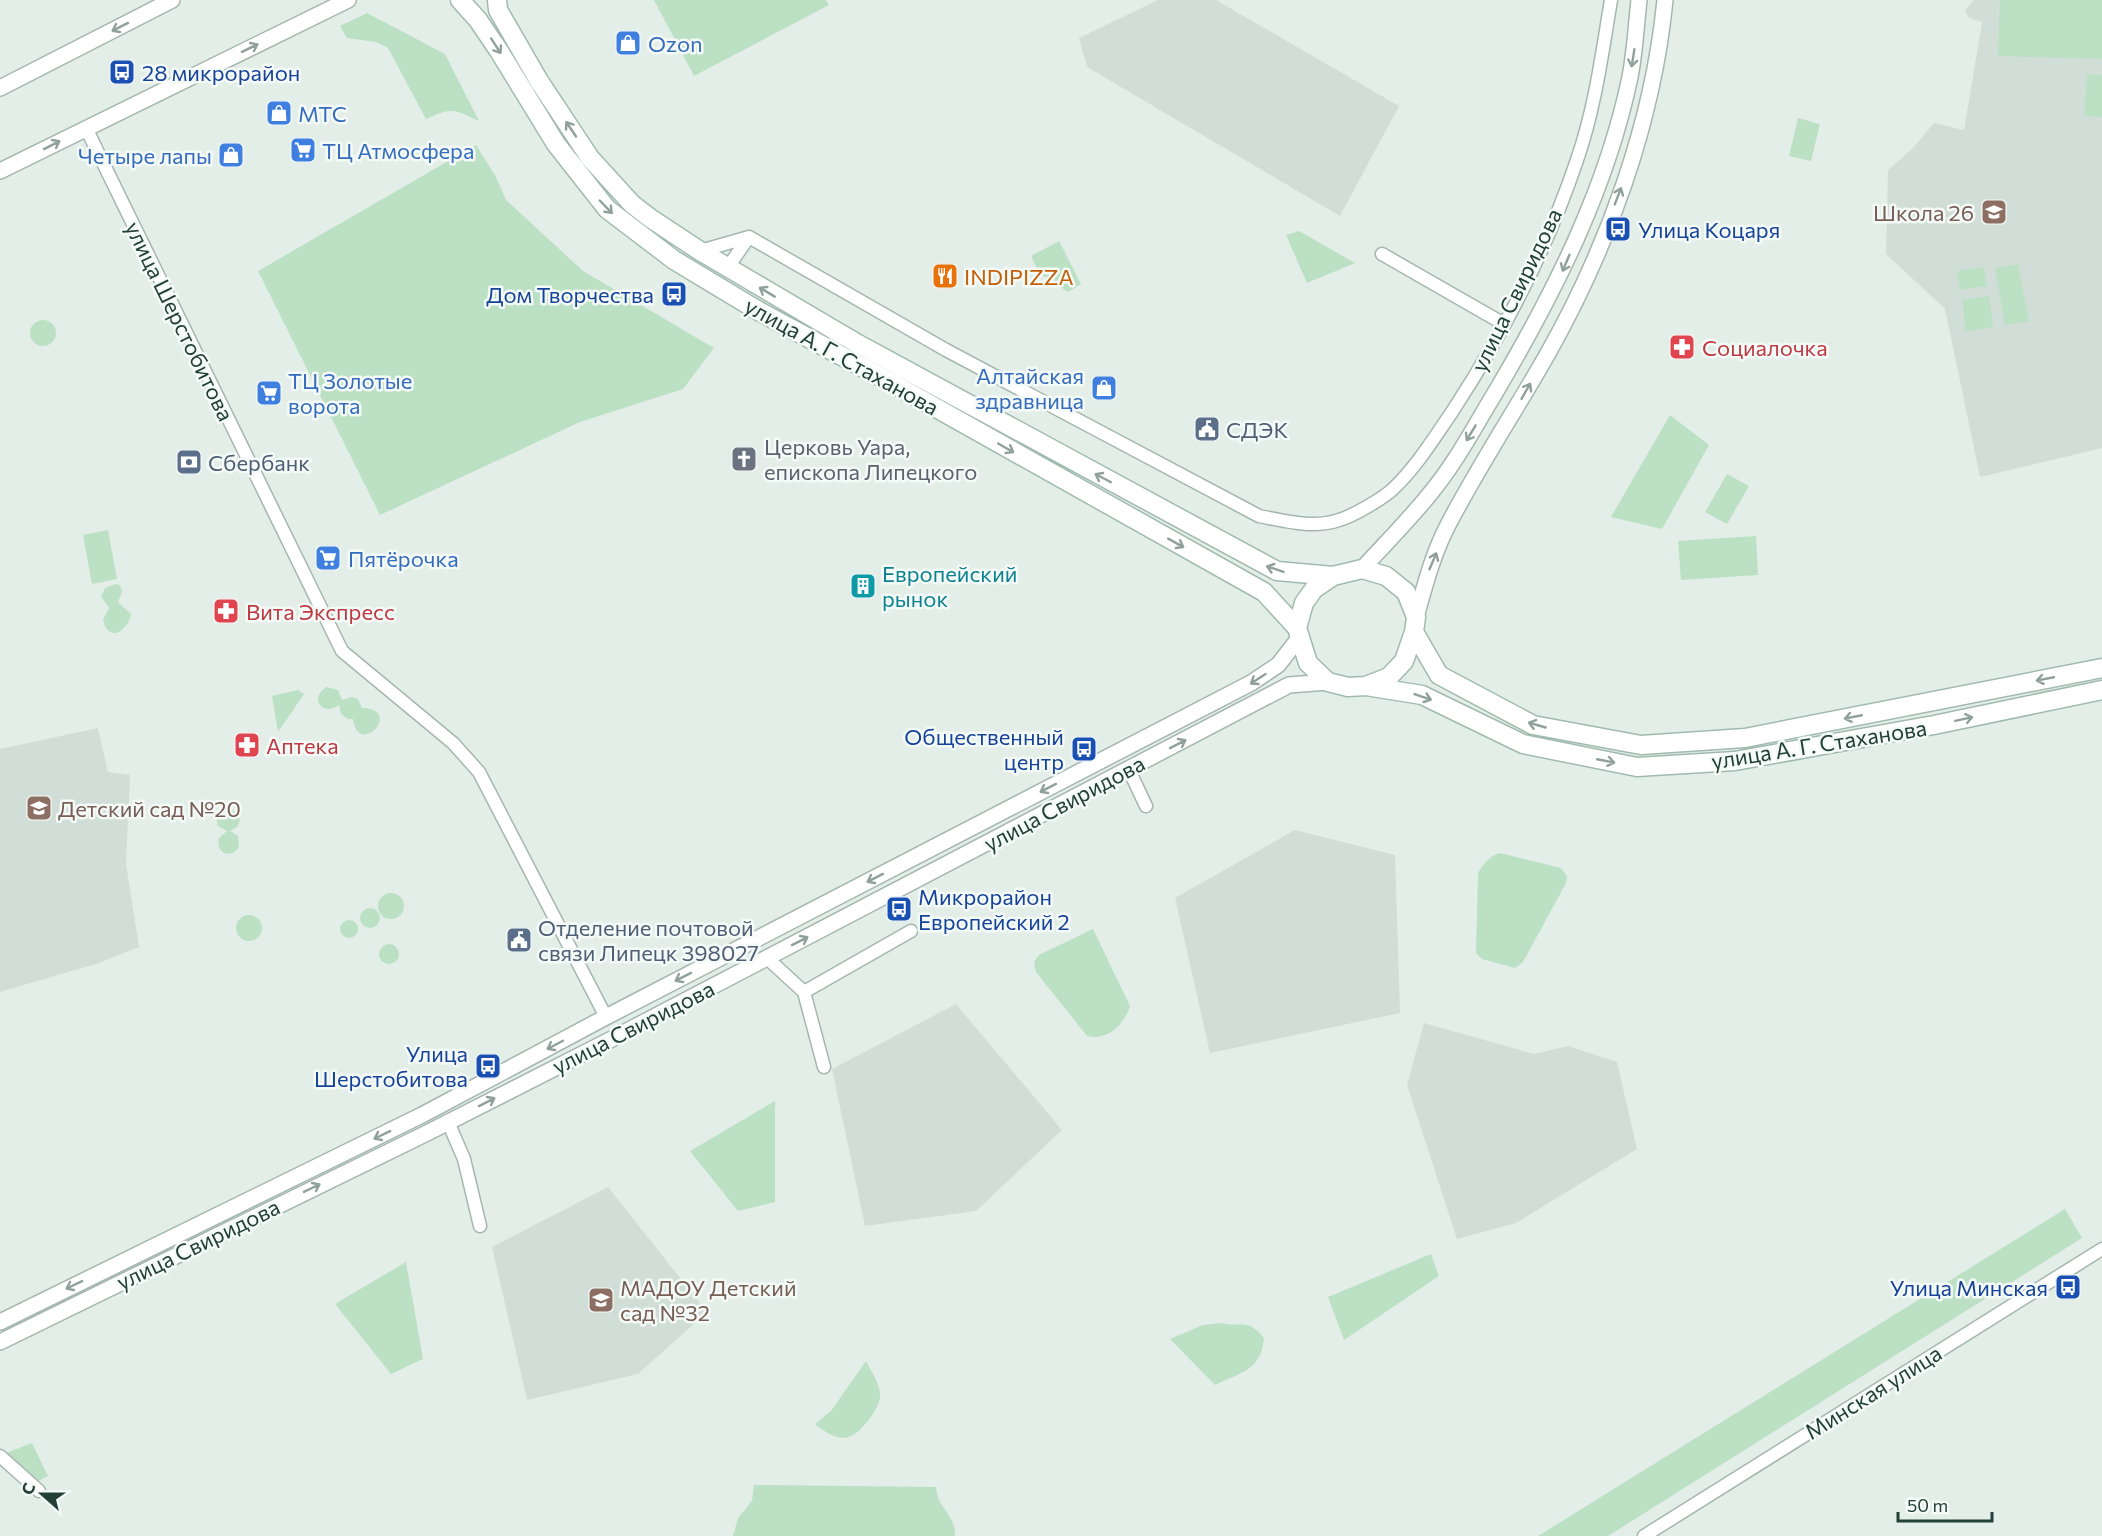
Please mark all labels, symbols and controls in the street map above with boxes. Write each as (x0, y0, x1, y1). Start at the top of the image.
one-way arrow (112, 21, 129, 33)
shop icon: Ozon (613, 28, 643, 58)
place label: Ozon (648, 30, 703, 57)
one-way arrow (490, 38, 502, 54)
one-way arrow (240, 41, 258, 53)
one-way arrow (1627, 48, 1638, 68)
bus stop icon: 28 микрорайон (107, 57, 137, 87)
place label: 28 микрорайон (142, 59, 300, 86)
shop icon: МТС (264, 98, 294, 128)
place label: МТС (298, 100, 347, 127)
one-way arrow (565, 122, 577, 138)
supermarket icon: ТЦ Атмосфера (288, 135, 318, 165)
place label: ТЦ Атмосфера (322, 137, 474, 164)
one-way arrow (43, 138, 61, 150)
shop icon: Четыре лапы (216, 140, 246, 170)
place label: Четыре лапы (78, 142, 212, 169)
one-way arrow (1614, 187, 1625, 206)
school or university icon: Школа 26 (1979, 197, 2009, 227)
one-way arrow (599, 199, 613, 214)
place label: Школа 26 (1873, 199, 1974, 226)
street label: улица Свиридова (1465, 204, 1567, 376)
bus stop icon: Улица Коцаря (1603, 214, 1633, 244)
place label: Улица Коцаря (1638, 216, 1780, 243)
street label: улица Шерстобитова (120, 217, 240, 425)
one-way arrow (1559, 253, 1571, 271)
restaurant icon: INDIPIZZA (930, 261, 960, 291)
place label: INDIPIZZA (964, 263, 1074, 290)
bus stop icon: Дом Творчества (659, 279, 689, 309)
place label: Дом Творчества (486, 281, 654, 308)
one-way arrow (759, 285, 776, 297)
street label: улица А. Г. Стаханова (740, 291, 944, 421)
pharmacy icon: Социалочка (1667, 332, 1697, 362)
place label: Социалочка (1702, 334, 1828, 361)
place label: Алтайская здравница (975, 362, 1084, 414)
place label: ТЦ Золотые ворота (288, 367, 412, 419)
shop icon: Алтайская здравница (1089, 373, 1119, 403)
supermarket icon: ТЦ Золотые ворота (254, 378, 284, 408)
one-way arrow (1520, 383, 1532, 400)
public building icon: СДЭК (1192, 414, 1222, 444)
place label: СДЭК (1226, 416, 1288, 443)
one-way arrow (1464, 424, 1476, 441)
place label: Церковь Уара, епископа Липецкого (764, 433, 977, 485)
one-way arrow (997, 442, 1014, 454)
church icon: Церковь Уара, епископа Липецкого (729, 444, 759, 474)
bank icon: Сбербанк (174, 447, 204, 477)
place label: Сбербанк (208, 449, 310, 476)
one-way arrow (1095, 472, 1112, 484)
one-way arrow (1167, 537, 1184, 549)
supermarket icon: Пятёрочка (313, 543, 343, 573)
place label: Пятёрочка (348, 545, 459, 572)
one-way arrow (1427, 553, 1439, 571)
place label: Европейский рынок (882, 560, 1017, 612)
one-way arrow (1267, 562, 1285, 573)
building icon: Европейский рынок (848, 571, 878, 601)
pharmacy icon: Вита Экспресс (211, 596, 241, 626)
place label: Вита Экспресс (246, 598, 395, 625)
one-way arrow (1250, 672, 1267, 685)
one-way arrow (2035, 674, 2055, 685)
one-way arrow (1413, 693, 1432, 704)
one-way arrow (1844, 712, 1864, 723)
one-way arrow (1954, 713, 1974, 724)
street label: улица А. Г. Стаханова (1709, 714, 1929, 774)
one-way arrow (1528, 718, 1547, 730)
place label: Общественный центр (904, 723, 1064, 775)
pharmacy icon: Аптека (232, 730, 262, 760)
place label: Аптека (266, 732, 339, 759)
bus stop icon: Общественный центр (1069, 734, 1099, 764)
one-way arrow (1168, 738, 1186, 749)
street label: улица Свиридова (979, 749, 1149, 857)
one-way arrow (1596, 755, 1615, 767)
one-way arrow (1040, 783, 1058, 795)
school or university icon: Детский сад №20 (24, 793, 54, 823)
place label: Детский сад №20 (58, 795, 241, 822)
one-way arrow (867, 873, 885, 884)
place label: Микрорайон Европейский 2 (918, 883, 1070, 935)
bus stop icon: Микрорайон Европейский 2 (884, 894, 914, 924)
place label: Отделение почтовой связи Липецк 398027 (538, 914, 759, 966)
public building icon: Отделение почтовой связи Липецк 398027 (504, 925, 534, 955)
one-way arrow (790, 935, 808, 946)
one-way arrow (675, 972, 693, 984)
street label: улица Свиридова (547, 974, 719, 1080)
place label: Улица Шерстобитова (314, 1040, 468, 1092)
one-way arrow (546, 1040, 564, 1051)
bus stop icon: Улица Шерстобитова (473, 1051, 503, 1081)
one-way arrow (477, 1096, 495, 1108)
one-way arrow (373, 1130, 391, 1142)
one-way arrow (302, 1182, 320, 1194)
street label: улица Свиридова (112, 1193, 284, 1295)
bus stop icon: Улица Минская (2053, 1272, 2083, 1302)
place label: МАДОУ Детский сад №32 (620, 1274, 797, 1326)
place label: Улица Минская (1890, 1274, 2048, 1301)
one-way arrow (66, 1280, 84, 1291)
school or university icon: МАДОУ Детский сад №32 (586, 1285, 616, 1315)
street label: Минская улица (1800, 1339, 1946, 1445)
north arrow (12, 1464, 72, 1524)
text: С (17, 1480, 38, 1497)
scale bar (1898, 1485, 1992, 1523)
text: 50 m (1907, 1494, 1948, 1516)

